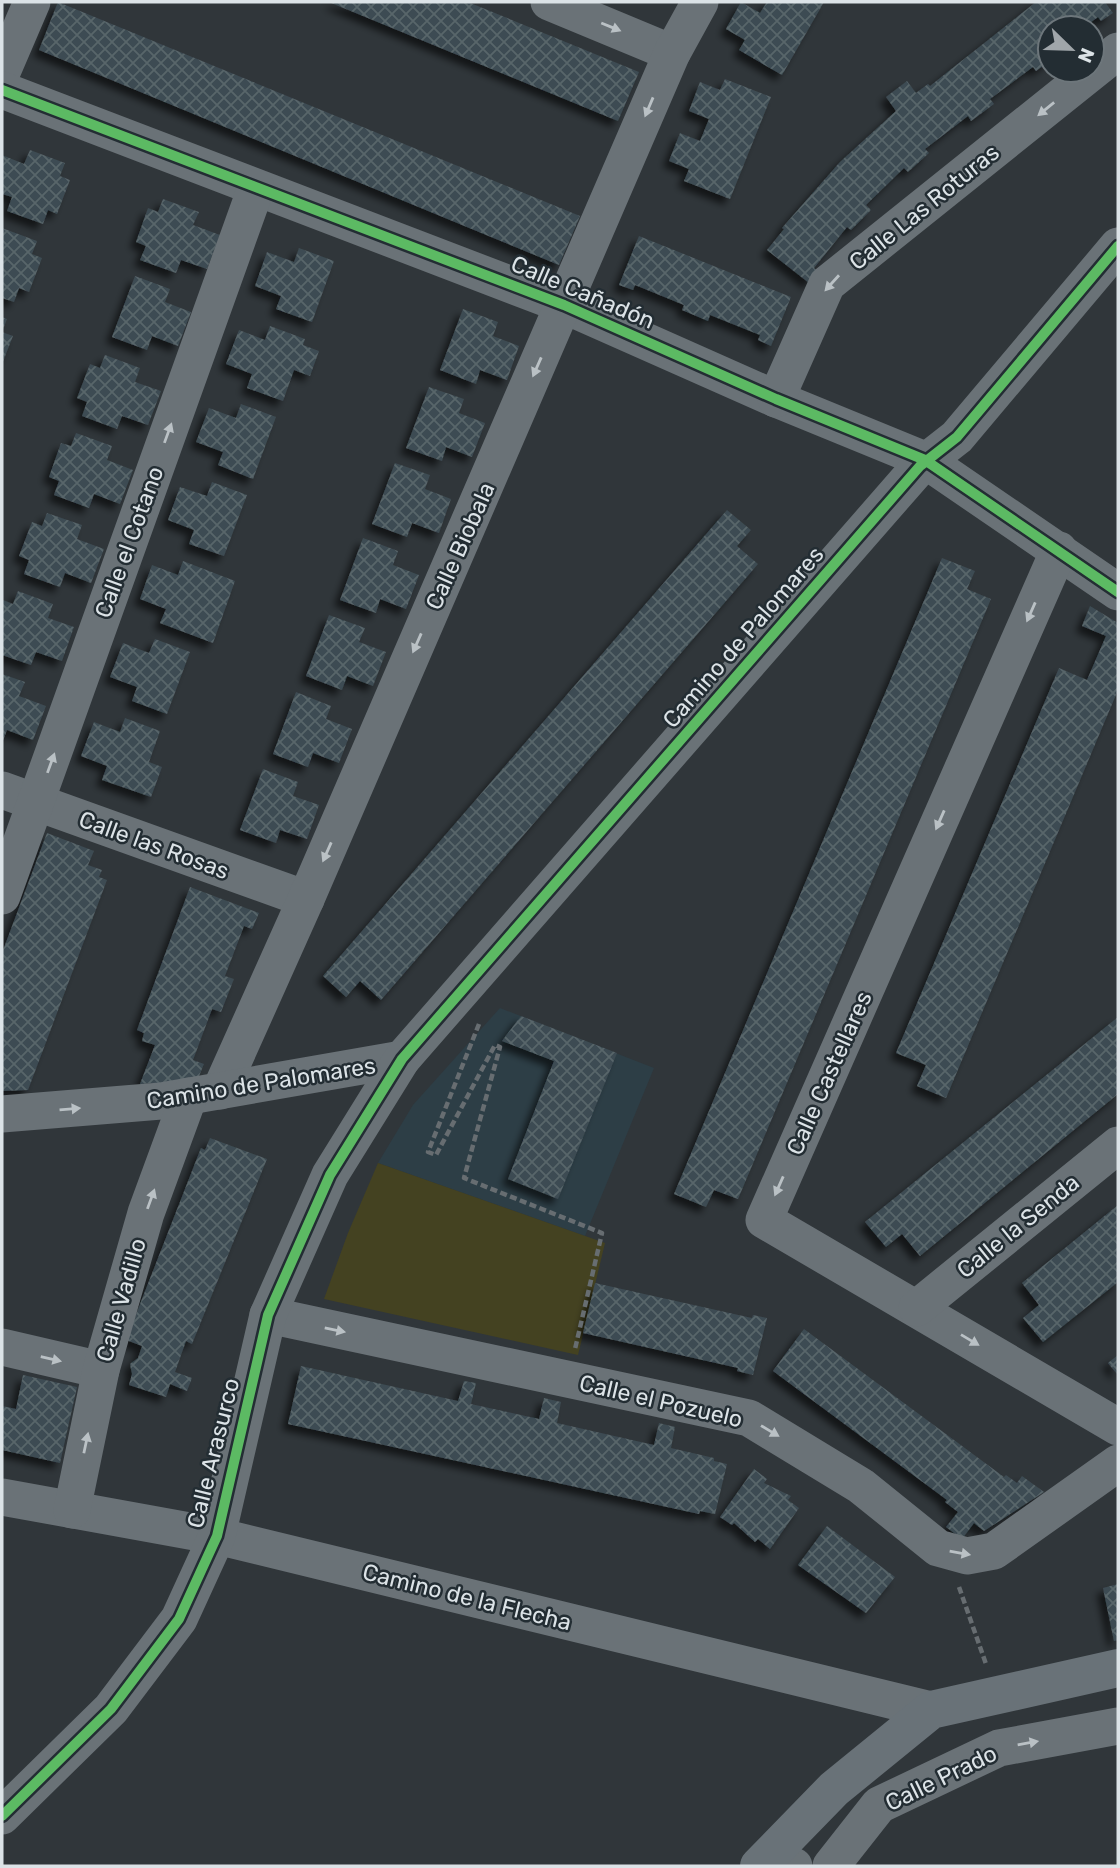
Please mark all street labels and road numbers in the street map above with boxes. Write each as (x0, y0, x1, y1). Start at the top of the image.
street label: Calle Las Roturas (843, 138, 1005, 276)
street label: Calle Cañadón (507, 249, 659, 335)
street label: Calle el Cotano (89, 462, 169, 622)
street label: Calle Biobala (419, 478, 501, 614)
street label: Camino de Palomares (657, 541, 829, 733)
street label: Calle las Rosas (75, 805, 233, 885)
street label: Calle Castellares (780, 987, 878, 1159)
street label: Camino de Palomares (145, 1051, 377, 1115)
street label: Calle la Senda (951, 1168, 1085, 1284)
street label: Calle Vadillo (90, 1235, 152, 1365)
street label: Calle el Pozuelo (577, 1369, 745, 1433)
street label: Calle Arasurco (181, 1375, 245, 1531)
street label: Camino de la Flecha (360, 1558, 574, 1636)
street label: Calle Prado (881, 1739, 1001, 1817)

